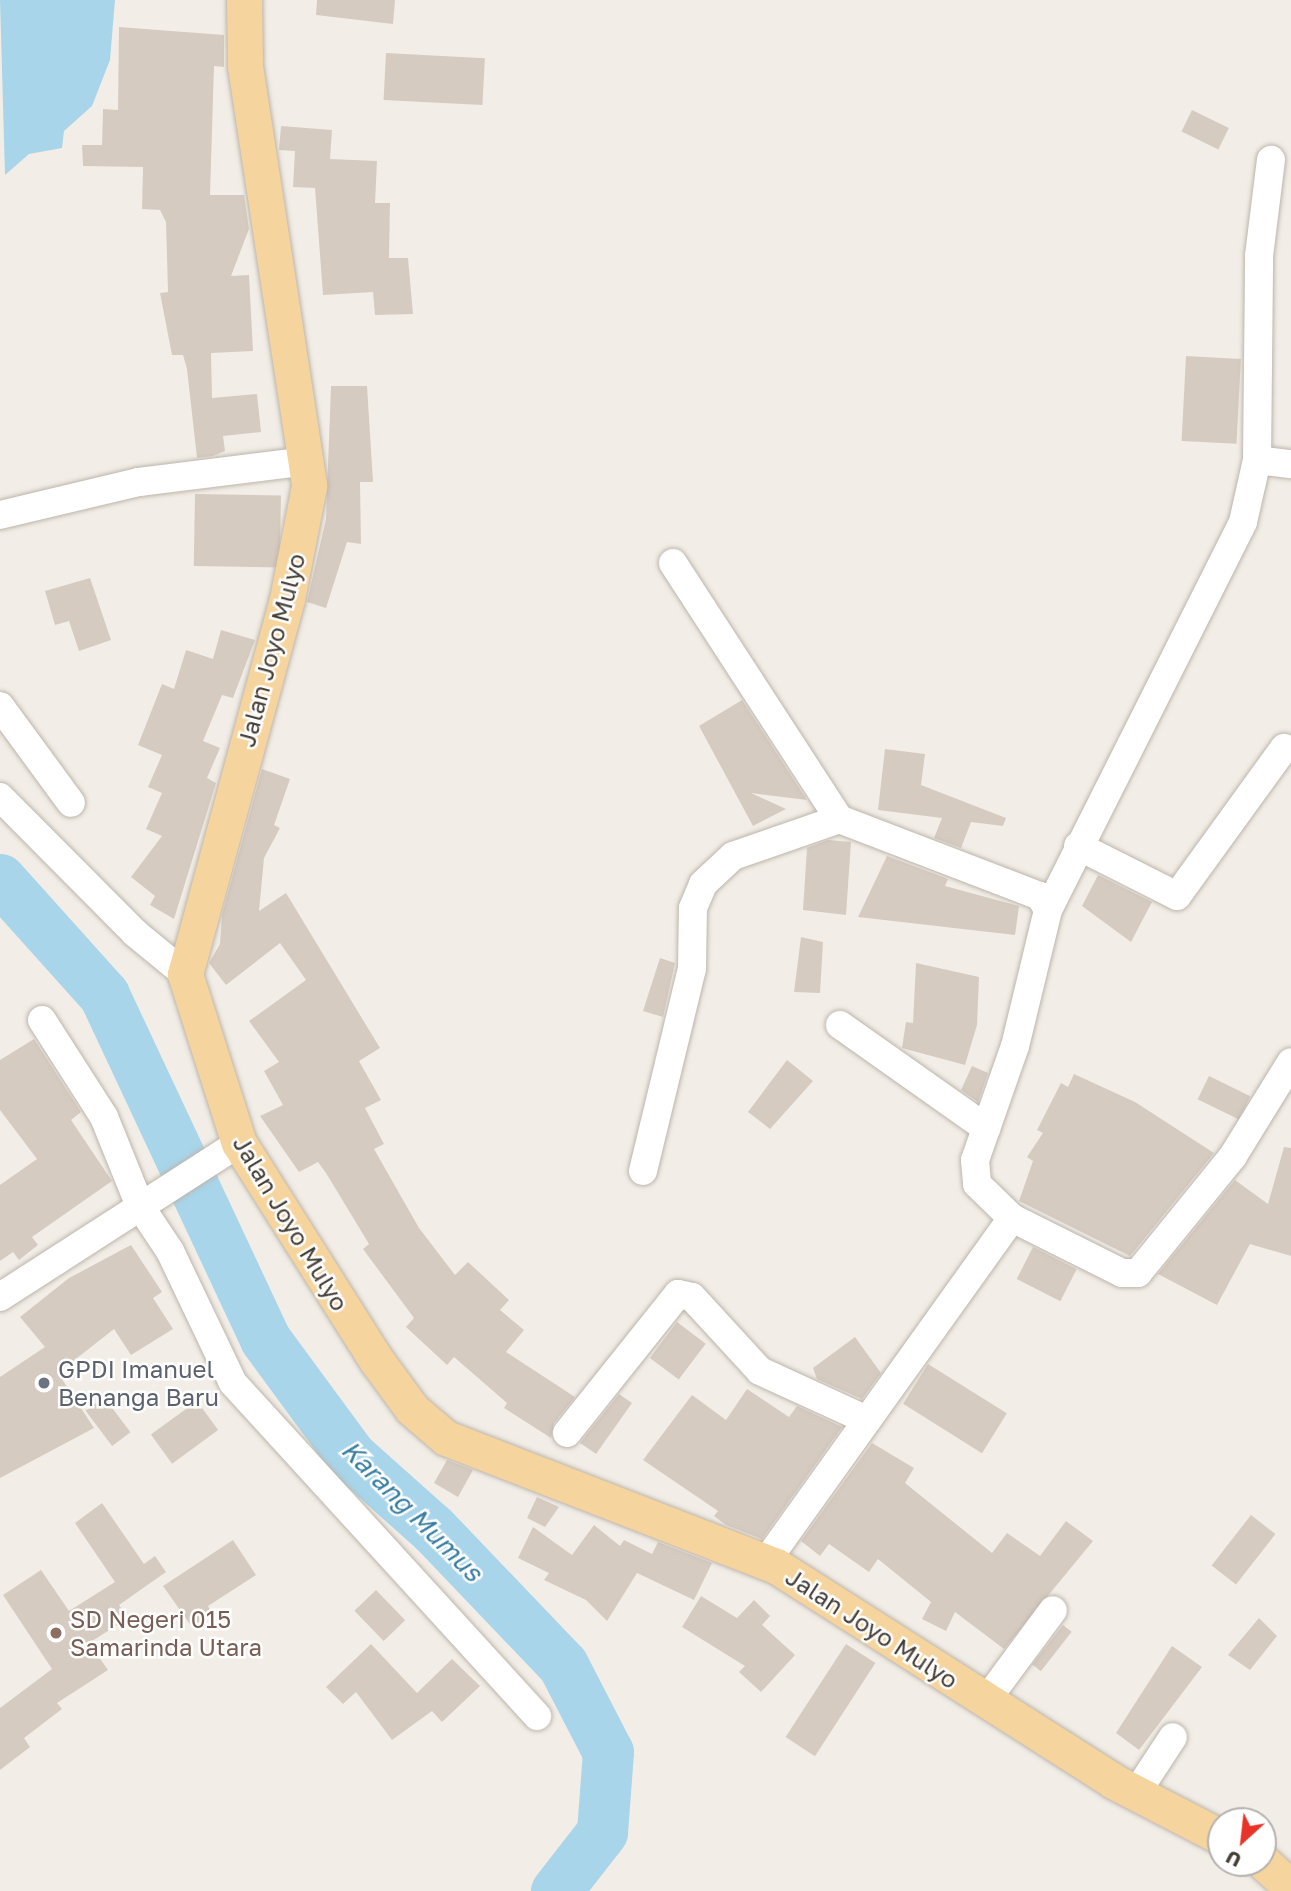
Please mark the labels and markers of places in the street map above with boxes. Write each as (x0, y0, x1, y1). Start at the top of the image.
place label: GPDI Imanuel Benanga Baru (58, 1355, 219, 1411)
marker: GPDI Imanuel Benanga Baru (36, 1375, 52, 1391)
place label: SD Negeri 015 Samarinda Utara (70, 1605, 262, 1661)
marker: SD Negeri 015 Samarinda Utara (48, 1625, 64, 1641)

